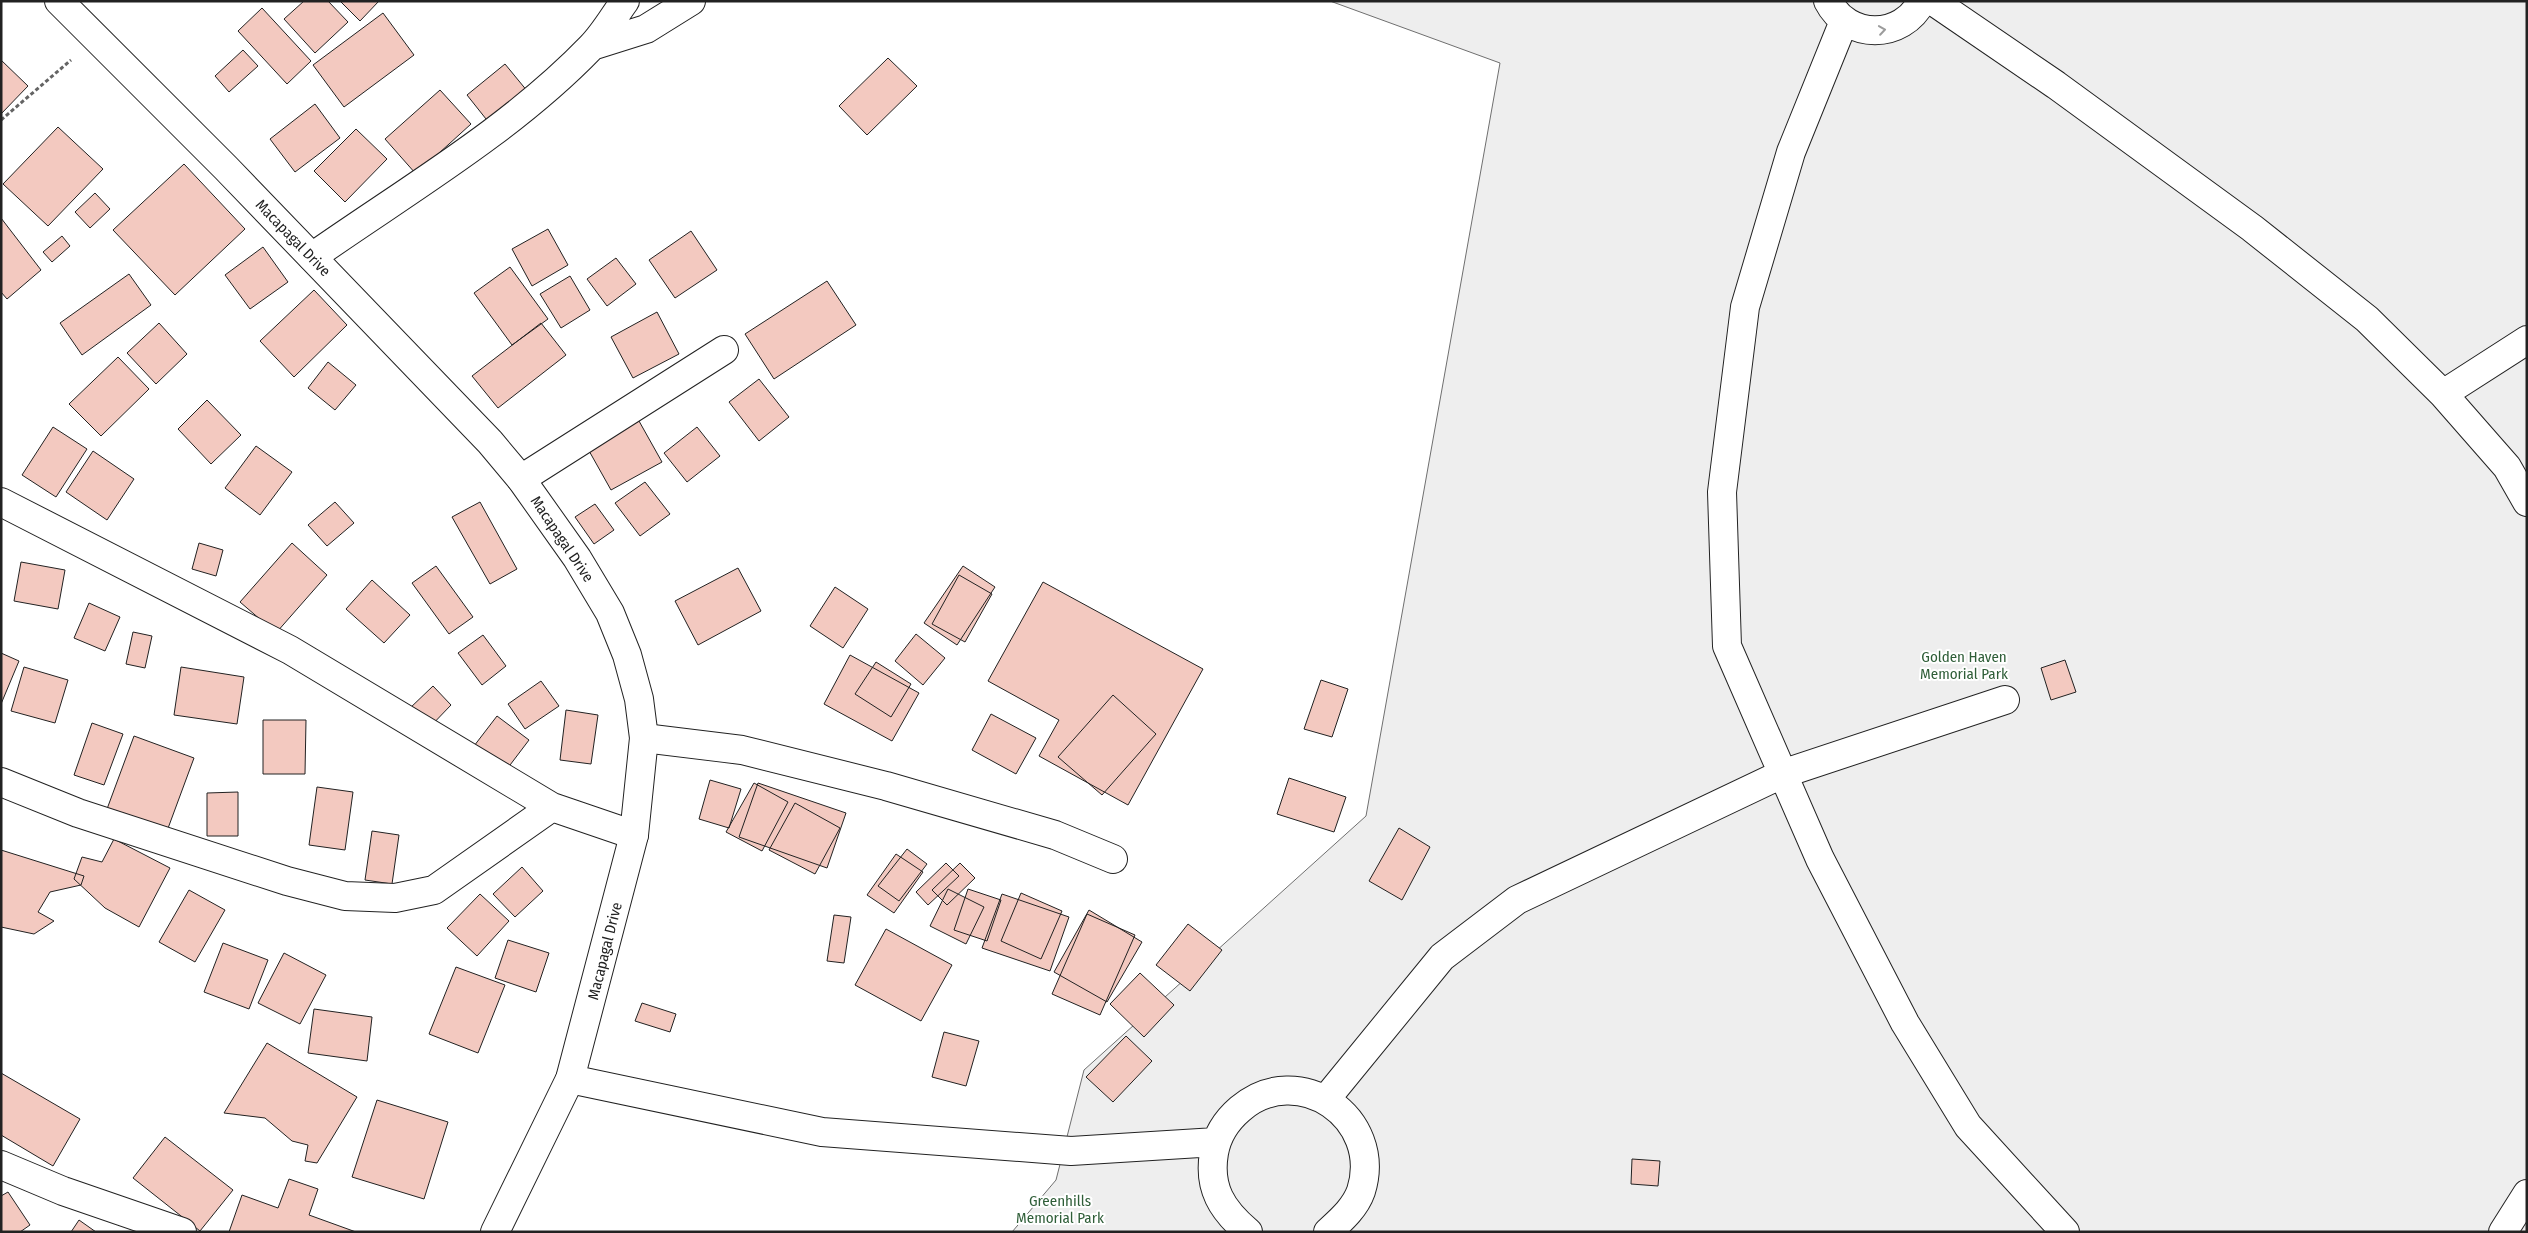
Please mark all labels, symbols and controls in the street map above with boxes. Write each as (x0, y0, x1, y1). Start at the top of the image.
one-way arrow (1879, 25, 1887, 36)
street label: Macapagal Drive (252, 196, 334, 280)
street label: Macapagal Drive (527, 493, 597, 585)
park label: Golden Haven Memorial Park (1920, 648, 2008, 683)
street label: Macapagal Drive (584, 900, 626, 1002)
park label: Greenhills Memorial Park (1016, 1192, 1104, 1227)

